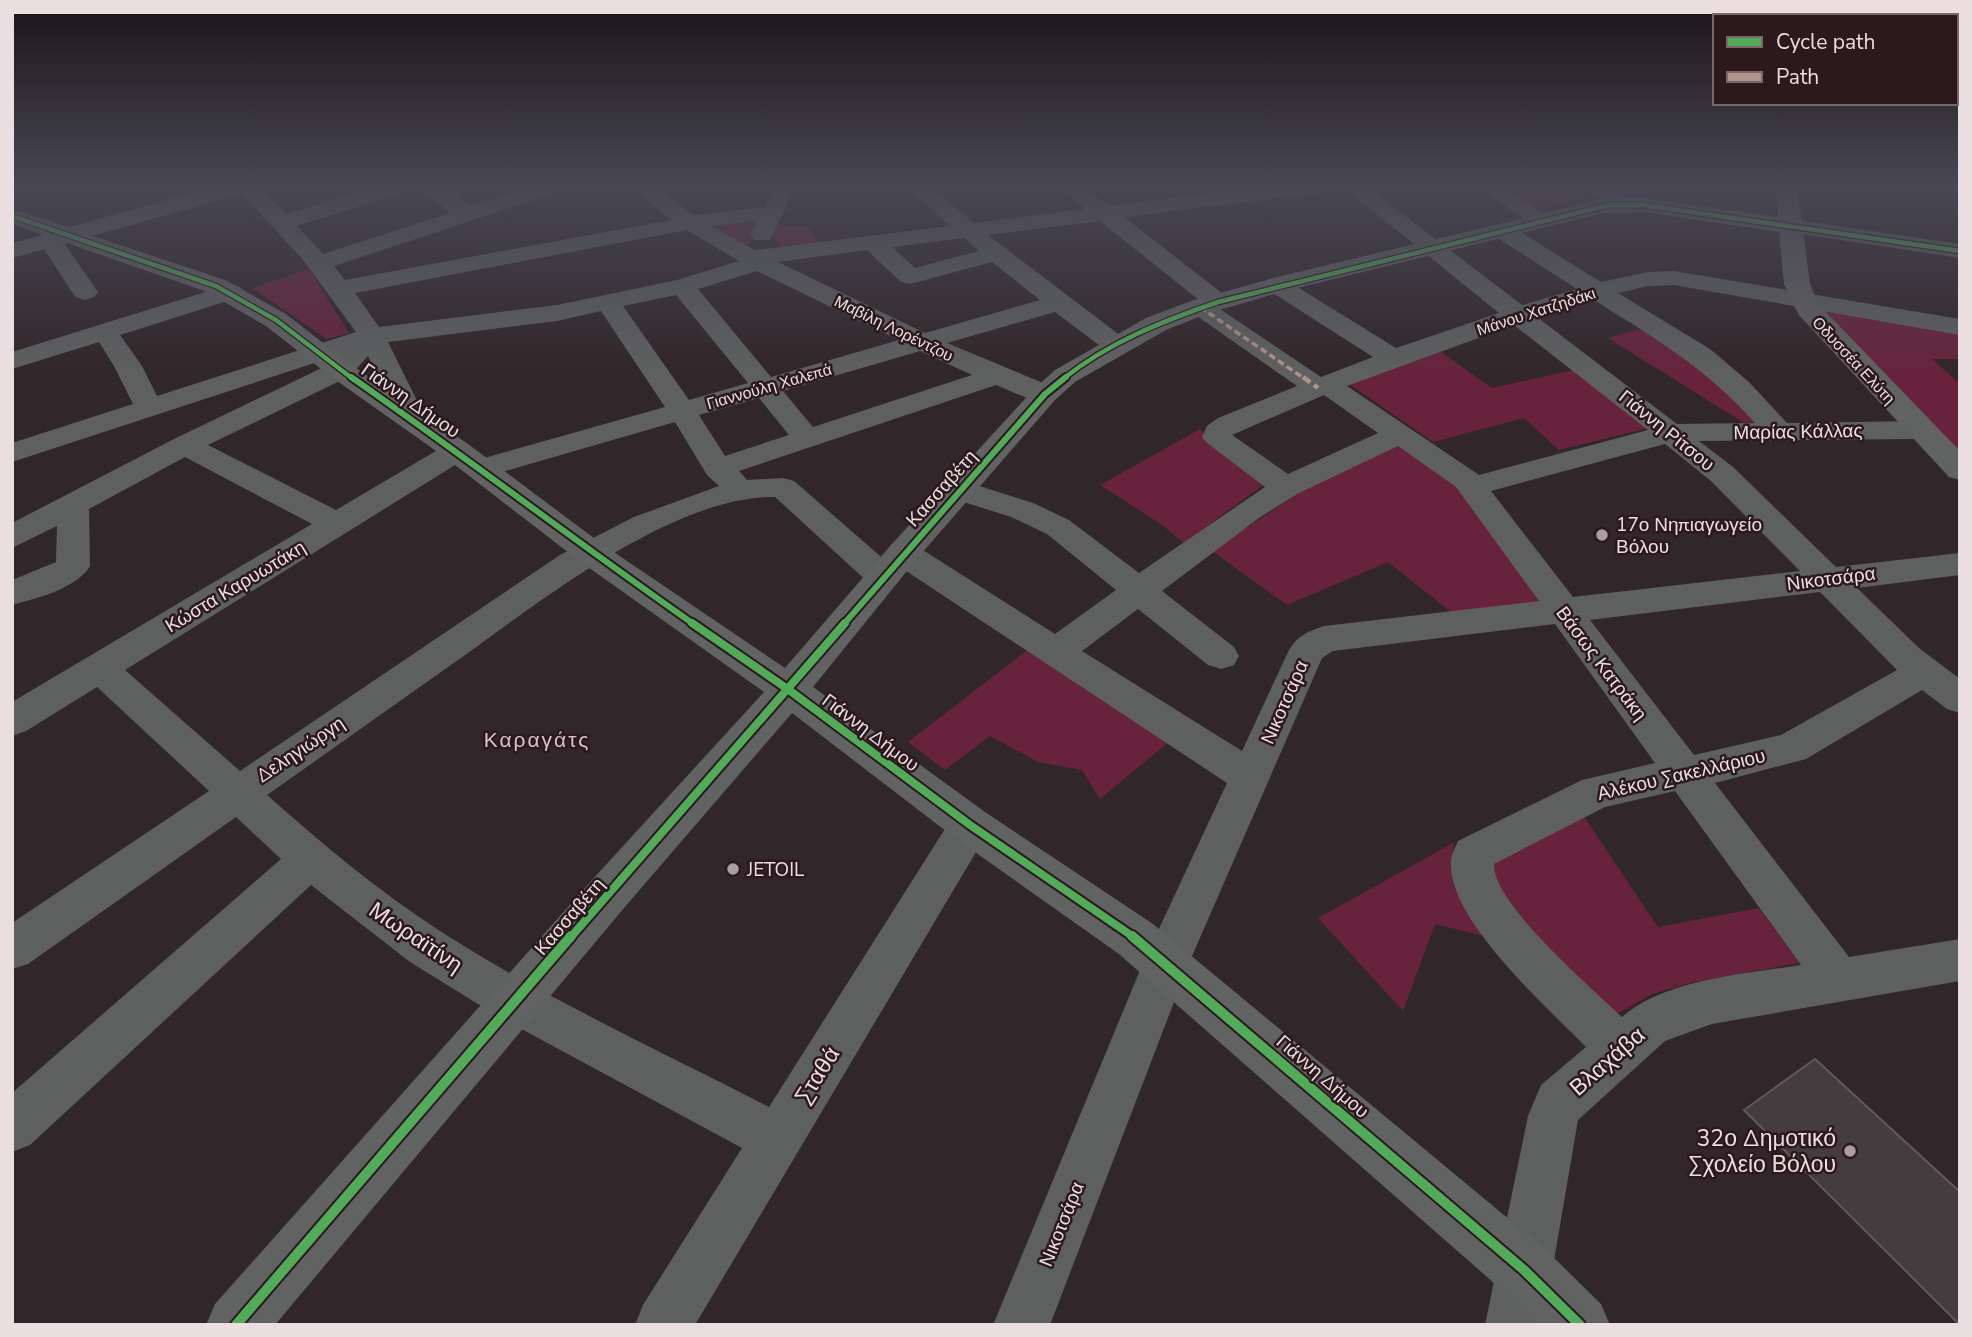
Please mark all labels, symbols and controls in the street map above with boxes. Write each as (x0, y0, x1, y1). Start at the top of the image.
legend (1713, 14, 1958, 105)
text: Cycle path (1776, 28, 1875, 56)
text: Path (1776, 63, 1819, 91)
street label: Μάνου Χατζηδάκι (1474, 282, 1599, 342)
street label: Μαβίλη Λορέντζου (830, 291, 957, 367)
street label: Οδυσσέα Ελύτη (1807, 312, 1900, 409)
street label: Γιάννη Δήμου (356, 357, 465, 445)
street label: Γιαννούλη Χαλεπά (704, 359, 834, 415)
street label: Γιάννη Ρίτσου (1613, 384, 1720, 477)
street label: Μαρίας Κάλλας (1733, 418, 1863, 446)
street label: Κασσαβέτη (900, 445, 983, 533)
place label: 17ο Νηπιαγωγείο Βόλου (1616, 512, 1762, 560)
marker: 17ο Νηπιαγωγείο Βόλου (1594, 527, 1610, 543)
street label: Κώστα Καρυωτάκη (160, 535, 311, 639)
street label: Νικοτσάρα (1785, 561, 1877, 597)
street label: Βάσως Κατράκη (1550, 601, 1653, 726)
street label: Νικοτσάρα (1255, 656, 1315, 748)
street label: Γιάννη Δήμου (817, 688, 924, 778)
street label: Δεληγιώργη (251, 711, 350, 789)
district label: Καραγάτς (484, 726, 590, 754)
street label: Αλέκου Σακελλάριου (1595, 743, 1768, 807)
place label: JETOIL (746, 857, 805, 883)
marker: JETOIL (725, 861, 741, 877)
street label: Κασσαβέτη (529, 872, 611, 961)
street label: Μωραϊτίνη (363, 895, 469, 980)
street label: Βλαχάβα (1563, 1020, 1652, 1103)
street label: Γιάννη Δήμου (1270, 1029, 1374, 1124)
street label: Σταθά (788, 1041, 847, 1110)
place label: 32ο Δημοτικό Σχολείο Βόλου (1689, 1123, 1836, 1180)
marker: 32ο Δημοτικό Σχολείο Βόλου (1842, 1143, 1858, 1159)
street label: Νικοτσάρα (1033, 1178, 1091, 1271)

